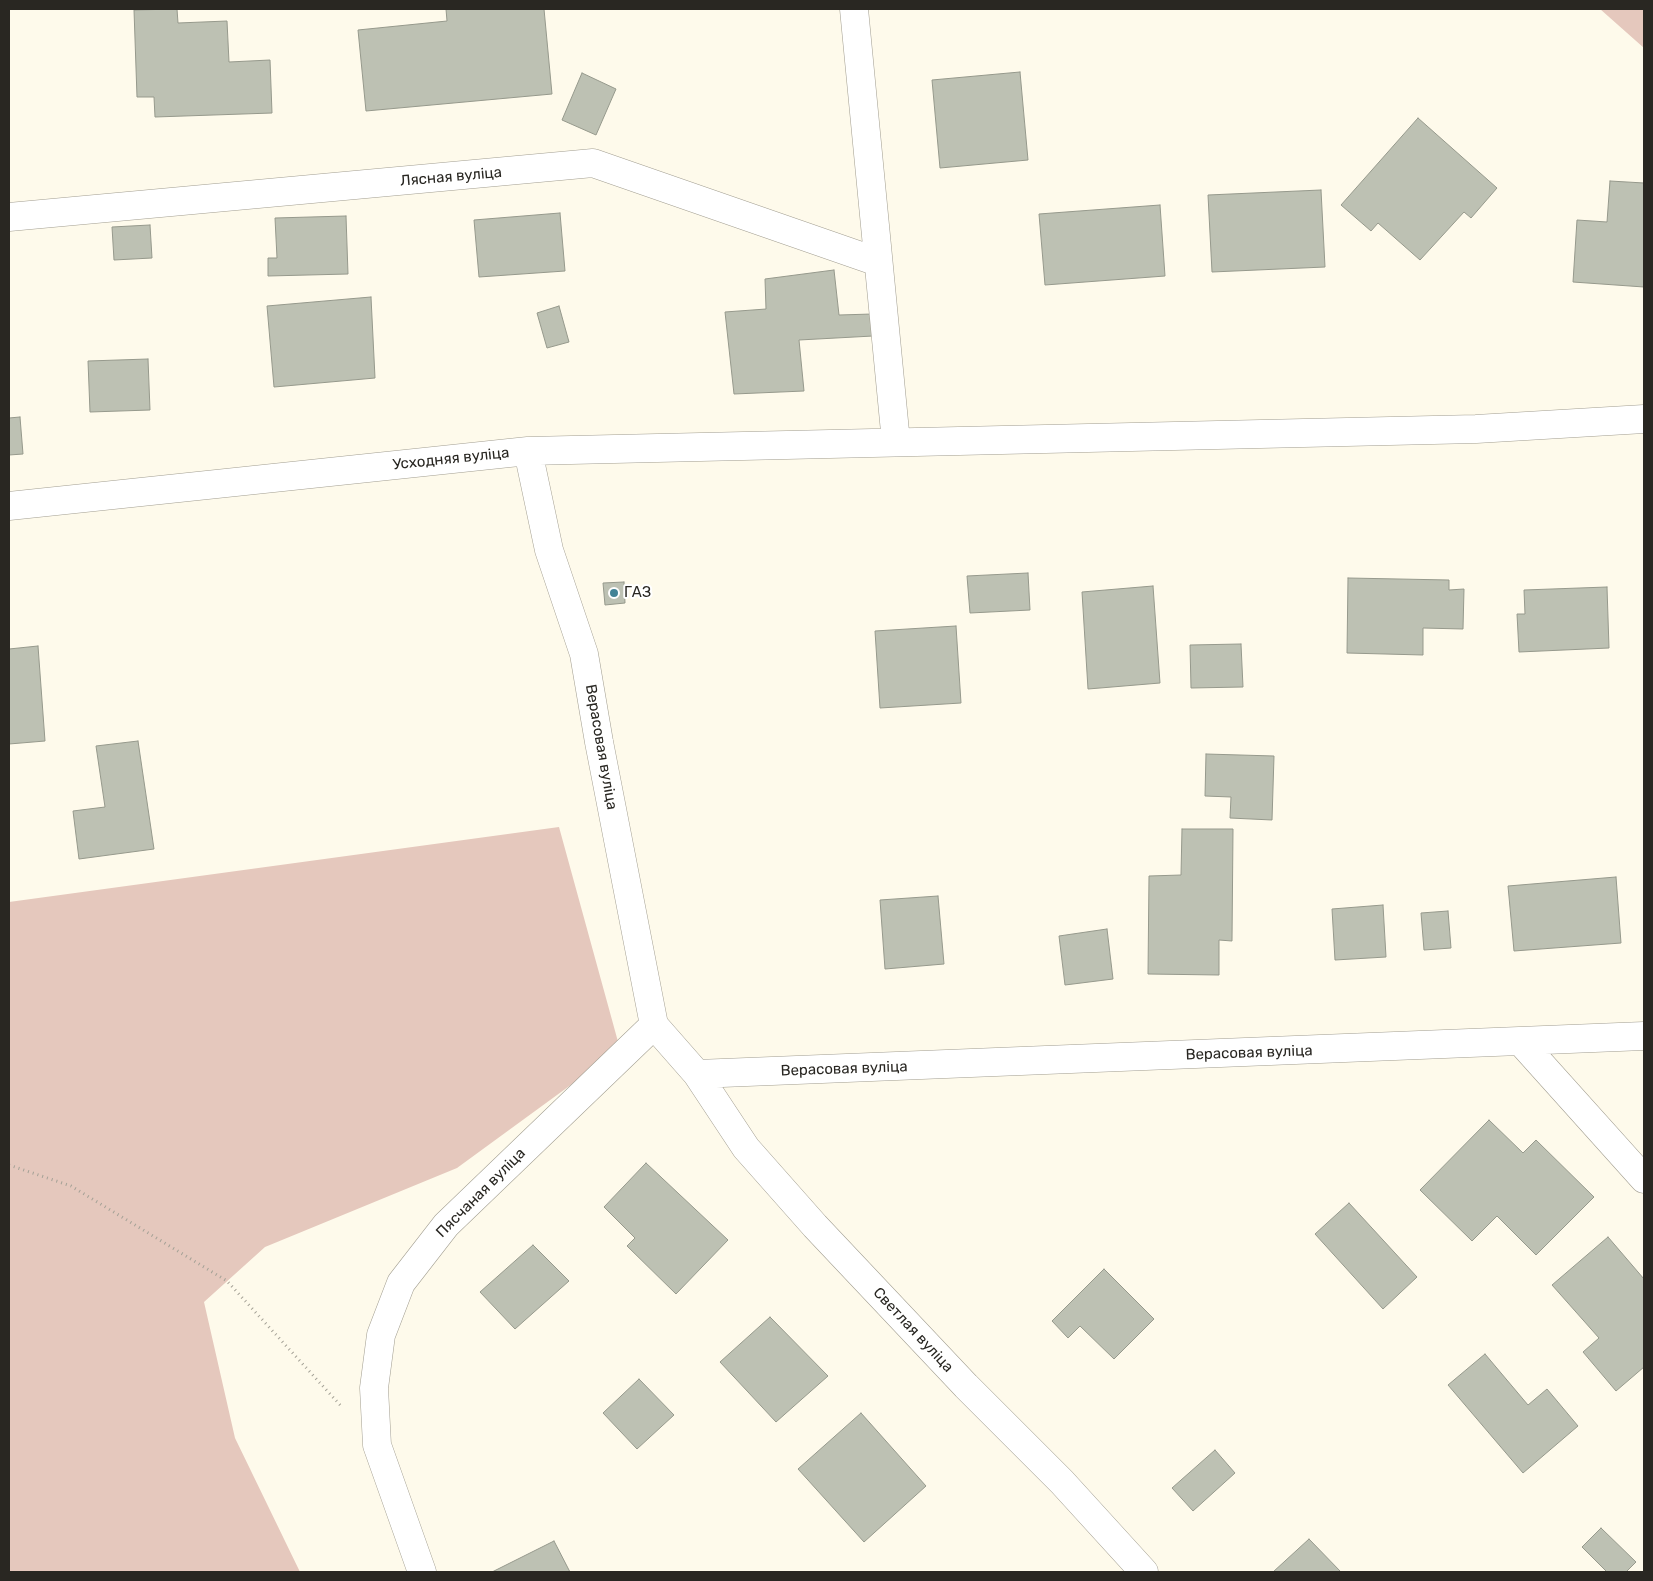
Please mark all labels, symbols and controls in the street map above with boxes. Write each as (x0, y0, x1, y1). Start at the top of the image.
street label: Лясная вуліца (399, 164, 503, 190)
street label: Усходняя вуліца (392, 444, 510, 474)
place label: ГАЗ (624, 584, 651, 602)
marker: ГАЗ (608, 587, 620, 599)
street label: Верасовая вуліца (581, 683, 621, 811)
street label: Верасовая вуліца (1185, 1042, 1313, 1064)
street label: Верасовая вуліца (780, 1058, 908, 1080)
street label: Пясчаная вуліца (433, 1145, 529, 1241)
street label: Светлая вуліца (869, 1284, 957, 1376)

